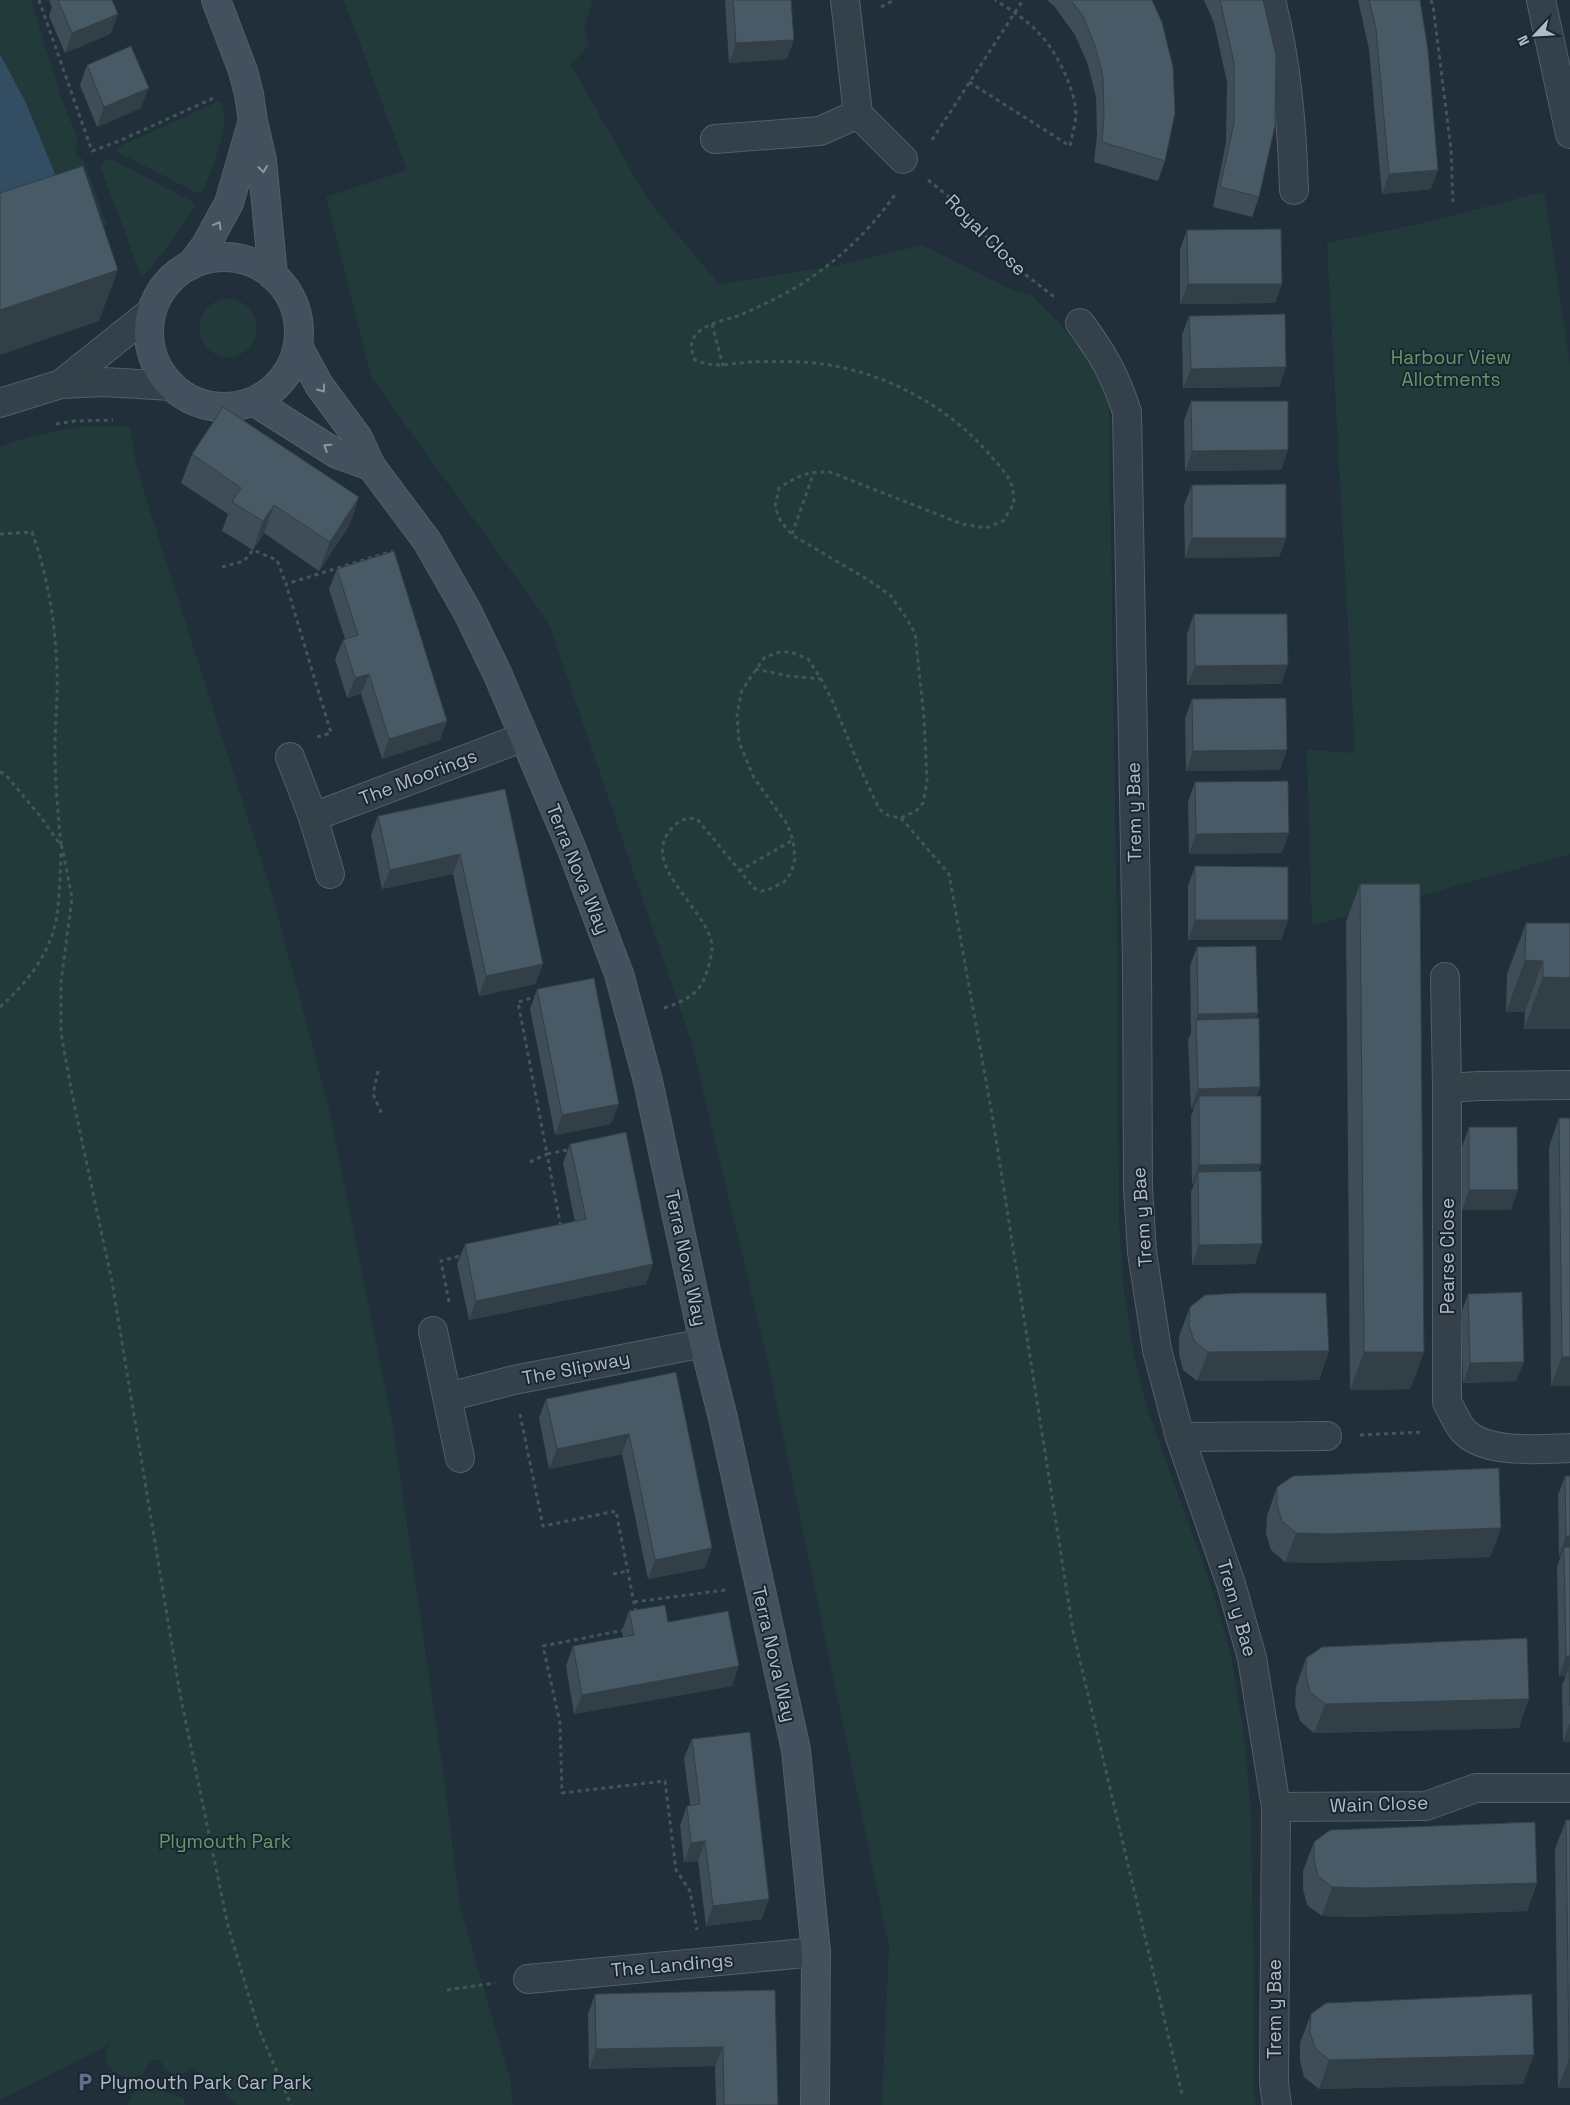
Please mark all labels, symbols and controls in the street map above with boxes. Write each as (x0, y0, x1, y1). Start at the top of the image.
north arrow (1510, 10, 1560, 60)
text: N (1513, 32, 1533, 49)
one-way arrow (257, 165, 268, 173)
street label: Royal Close (940, 189, 1032, 281)
one-way arrow (212, 221, 222, 230)
park label: Harbour View Allotments (1391, 345, 1511, 392)
one-way arrow (317, 383, 325, 392)
one-way arrow (323, 444, 332, 454)
street label: The Moorings (355, 743, 481, 811)
street label: Trem y Bae (1121, 762, 1147, 862)
street label: Terra Nova Way (540, 800, 616, 938)
street label: Trem y Bae (1126, 1166, 1158, 1268)
street label: Terra Nova Way (659, 1188, 713, 1328)
street label: Pearse Close (1435, 1198, 1460, 1314)
street label: The Slipway (520, 1345, 632, 1391)
street label: Trem y Bae (1211, 1556, 1263, 1660)
street label: Terra Nova Way (746, 1584, 802, 1724)
street label: Wain Close (1329, 1790, 1429, 1818)
park label: Plymouth Park (159, 1829, 291, 1854)
street label: The Landings (610, 1947, 734, 1983)
street label: Trem y Bae (1262, 1959, 1287, 2059)
place label: Plymouth Park Car Park (100, 2070, 312, 2095)
parking icon: Plymouth Park Car Park (74, 2071, 96, 2093)

